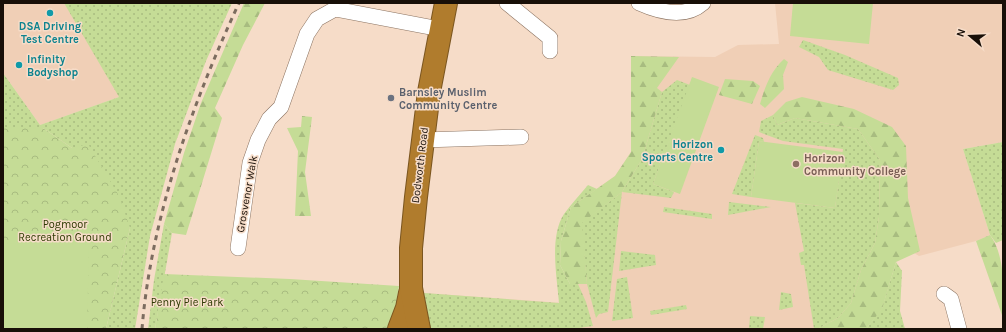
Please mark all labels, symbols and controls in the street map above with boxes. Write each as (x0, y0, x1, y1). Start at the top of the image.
marker: DSA Driving Test Centre (45, 8, 55, 18)
north arrow (950, 16, 990, 56)
place label: DSA Driving Test Centre (19, 20, 82, 46)
text: N (954, 27, 968, 39)
place label: Infinity Bodyshop (27, 53, 79, 79)
marker: Infinity Bodyshop (14, 60, 24, 70)
place label: Barnsley Muslim Community Centre (399, 86, 497, 112)
marker: Barnsley Muslim Community Centre (386, 93, 396, 103)
street label: Dodworth Road (409, 126, 431, 204)
place label: Horizon Sports Centre (642, 138, 713, 164)
marker: Horizon Sports Centre (716, 145, 726, 155)
place label: Horizon Community College (804, 152, 906, 178)
street label: Grosvenor Walk (234, 154, 260, 234)
marker: Horizon Community College (791, 159, 801, 169)
park label: Pogmoor Recreation Ground (18, 218, 112, 244)
park label: Penny Pie Park (151, 296, 223, 309)

